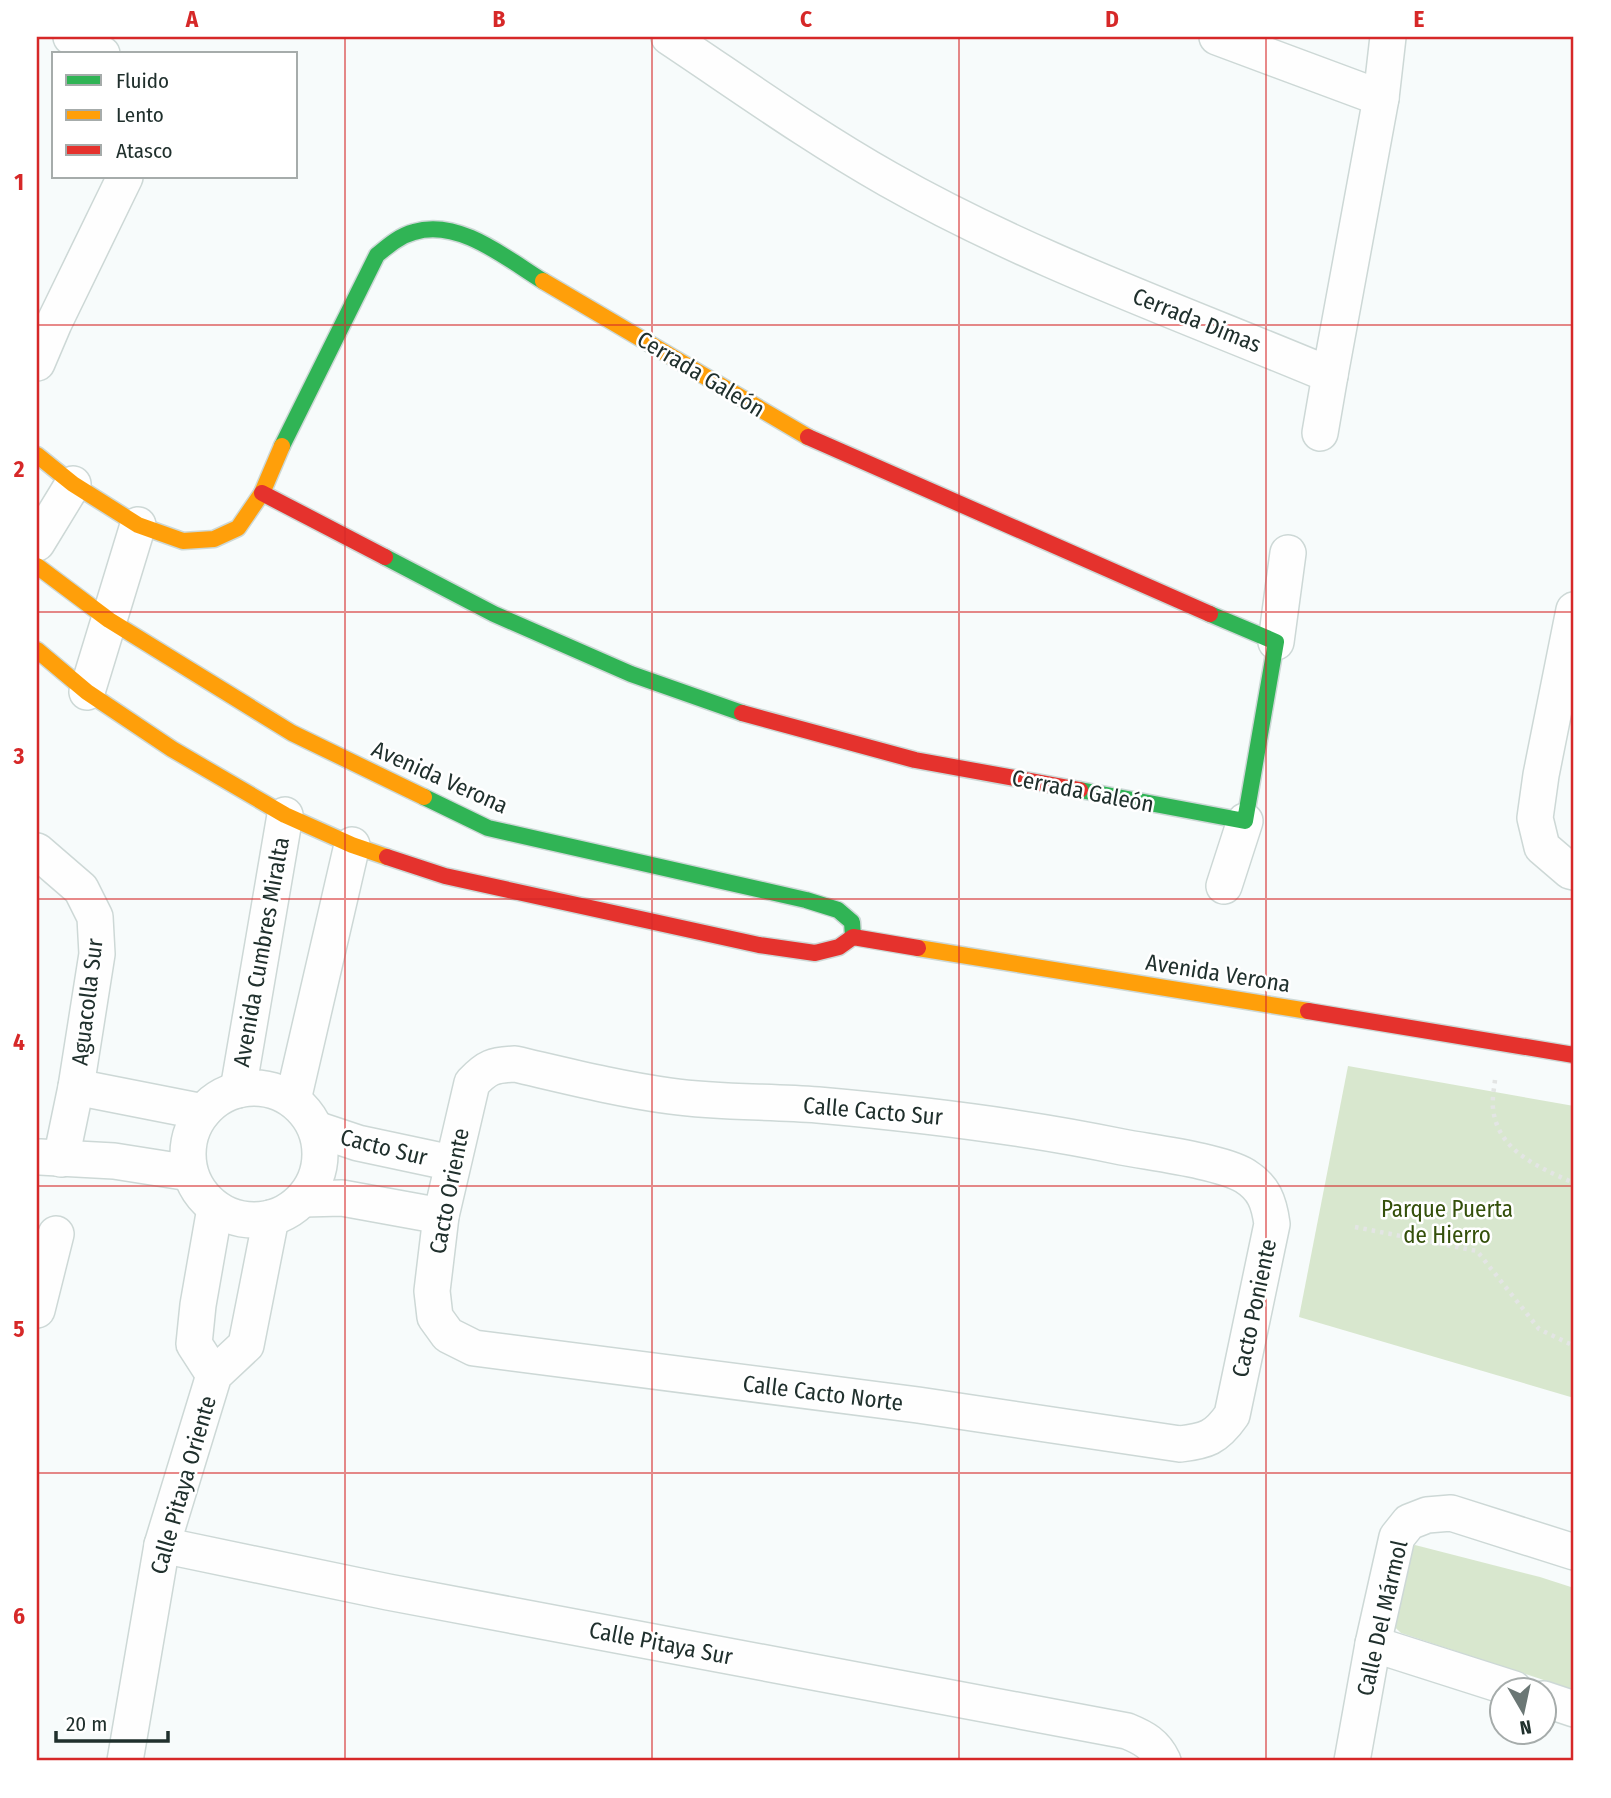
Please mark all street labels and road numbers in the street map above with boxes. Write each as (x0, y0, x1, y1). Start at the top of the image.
street label: Cerrada Dimas (1129, 282, 1265, 359)
street label: Cerrada Galeón (632, 325, 770, 423)
street label: Avenida Verona (368, 735, 512, 819)
street label: Cerrada Galeón (1010, 764, 1156, 818)
street label: Avenida Cumbres Miralta (227, 835, 295, 1069)
street label: Aguacolla Sur (65, 937, 109, 1067)
street label: Avenida Verona (1144, 948, 1292, 998)
street label: Calle Cacto Sur (802, 1091, 944, 1131)
street label: Cacto Sur (338, 1123, 430, 1171)
street label: Cacto Oriente (423, 1126, 475, 1256)
street label: Cacto Poniente (1226, 1236, 1282, 1380)
street label: Calle Cacto Norte (741, 1369, 905, 1417)
street label: Calle Pitaya Oriente (144, 1393, 222, 1577)
street label: Calle Del Mármol (1350, 1537, 1414, 1699)
street label: Calle Pitaya Sur (587, 1615, 735, 1671)

